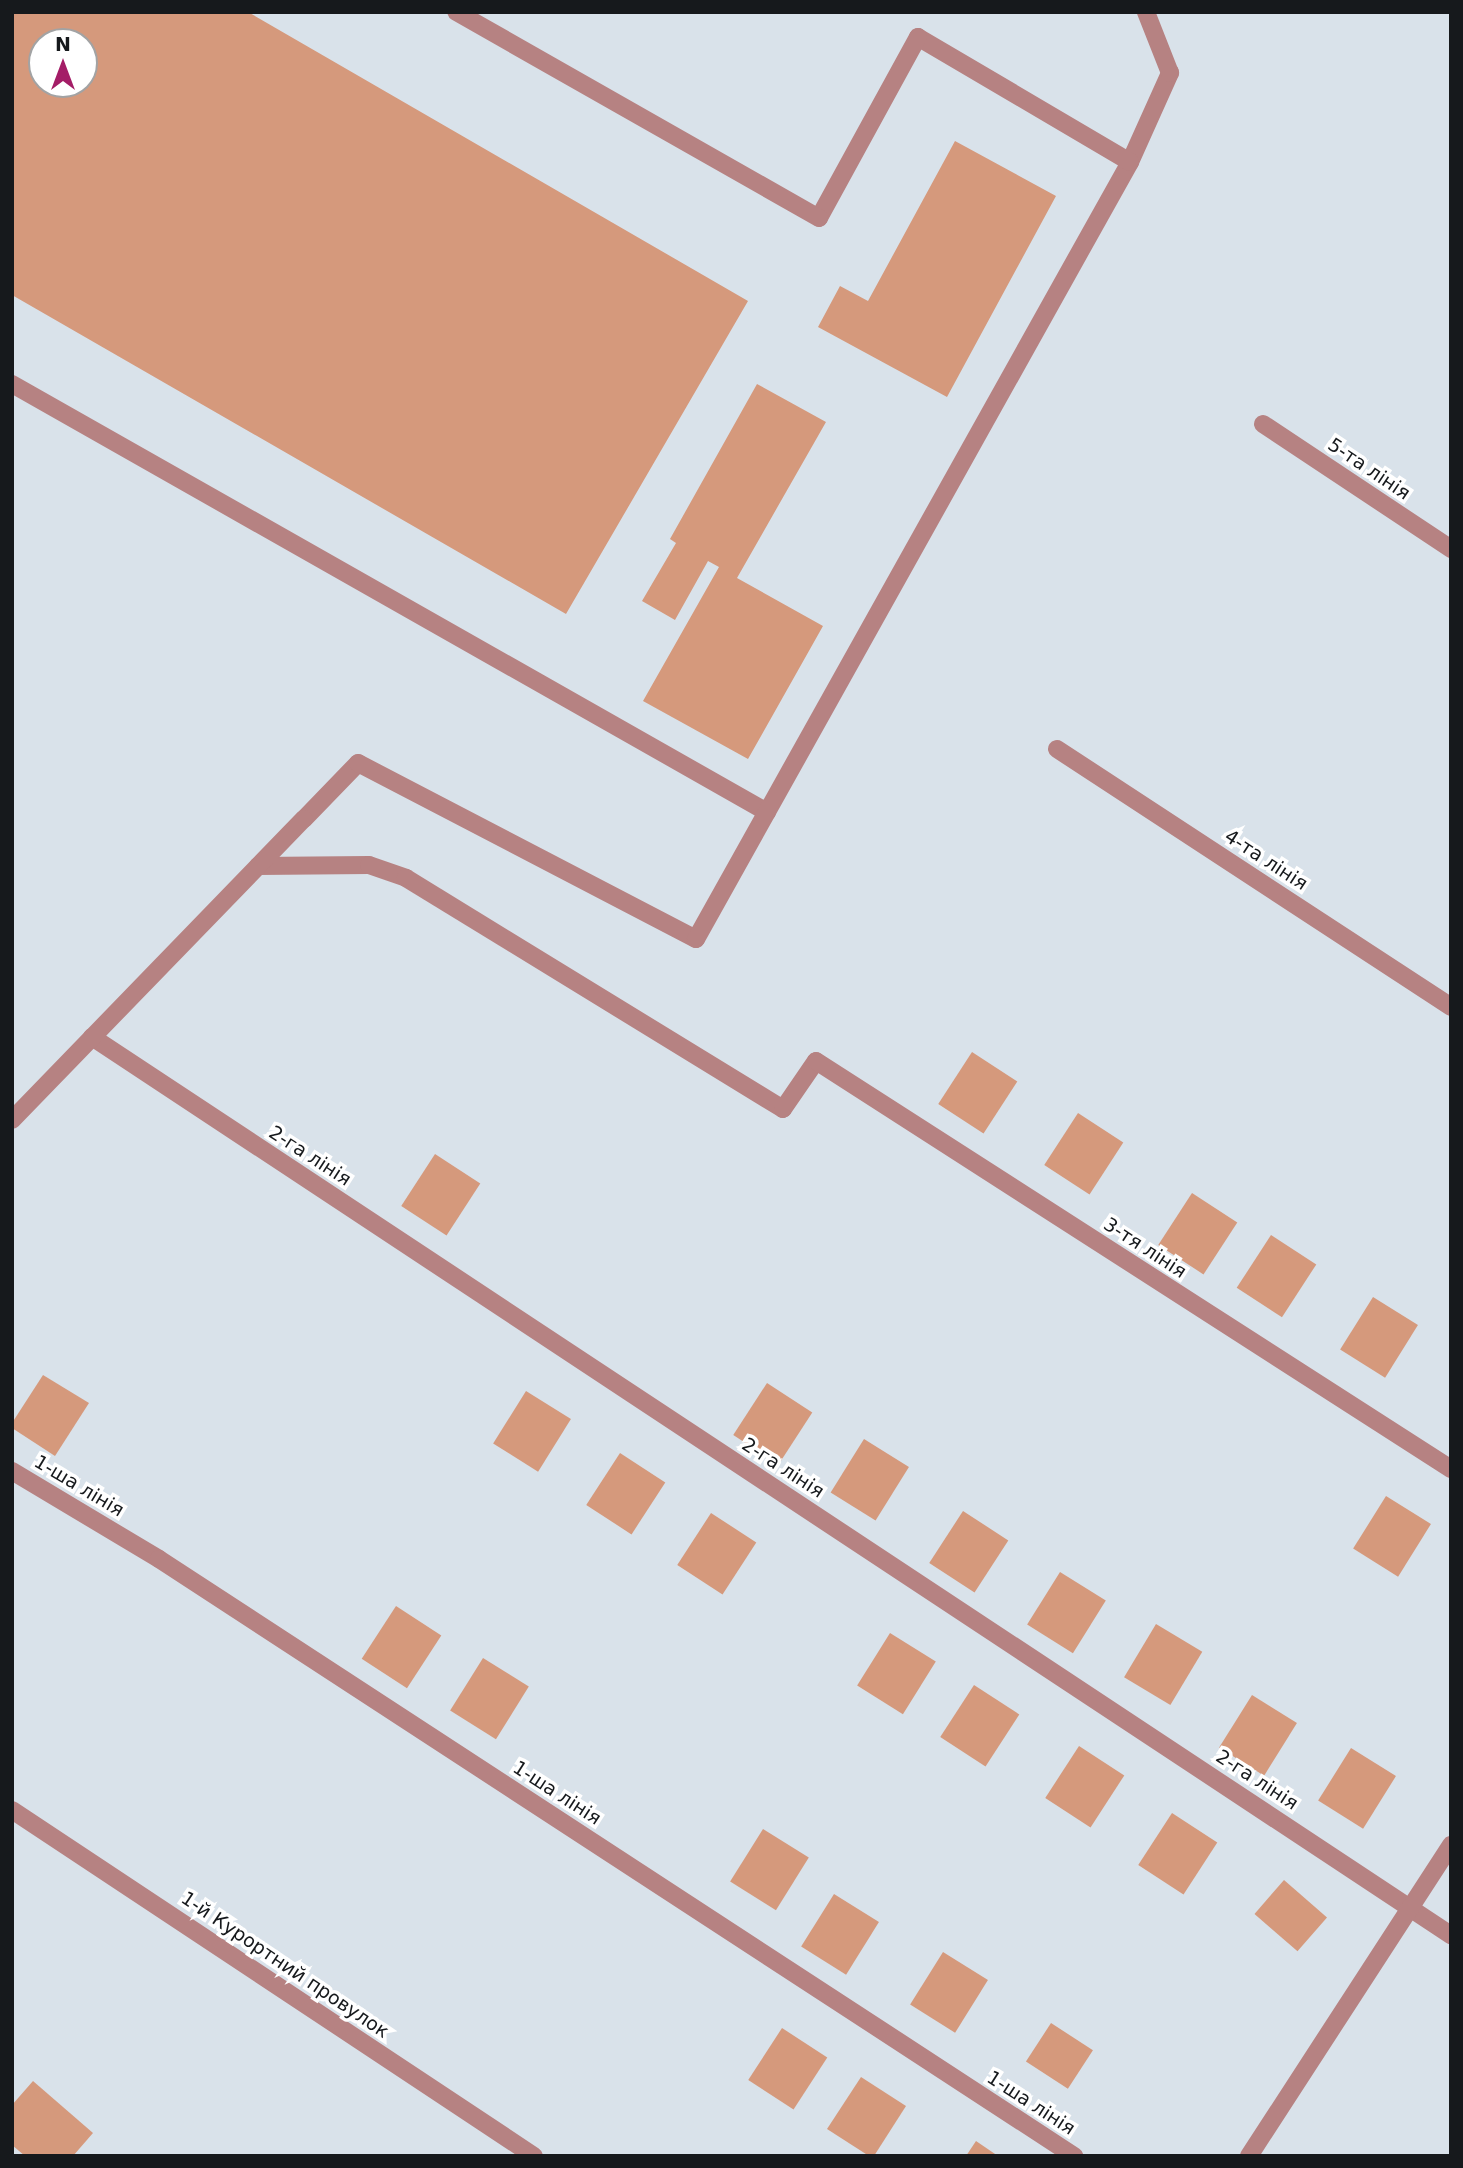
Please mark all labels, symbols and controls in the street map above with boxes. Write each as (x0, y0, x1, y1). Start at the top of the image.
north arrow (28, 28, 98, 98)
text: N (55, 33, 71, 55)
street label: 5-та лінія (1324, 433, 1414, 505)
street label: 4-та лінія (1220, 825, 1312, 895)
street label: 2-га лінія (265, 1121, 355, 1191)
street label: 3-тя лінія (1099, 1213, 1191, 1283)
street label: 2-га лінія (738, 1433, 828, 1503)
street label: 1-ша лінія (30, 1450, 128, 1522)
street label: 2-га лінія (1212, 1745, 1302, 1815)
street label: 1-ша лінія (509, 1756, 605, 1830)
street label: 1-й Курортний провулок (177, 1887, 393, 2043)
street label: 1-ша лінія (983, 2066, 1079, 2140)

